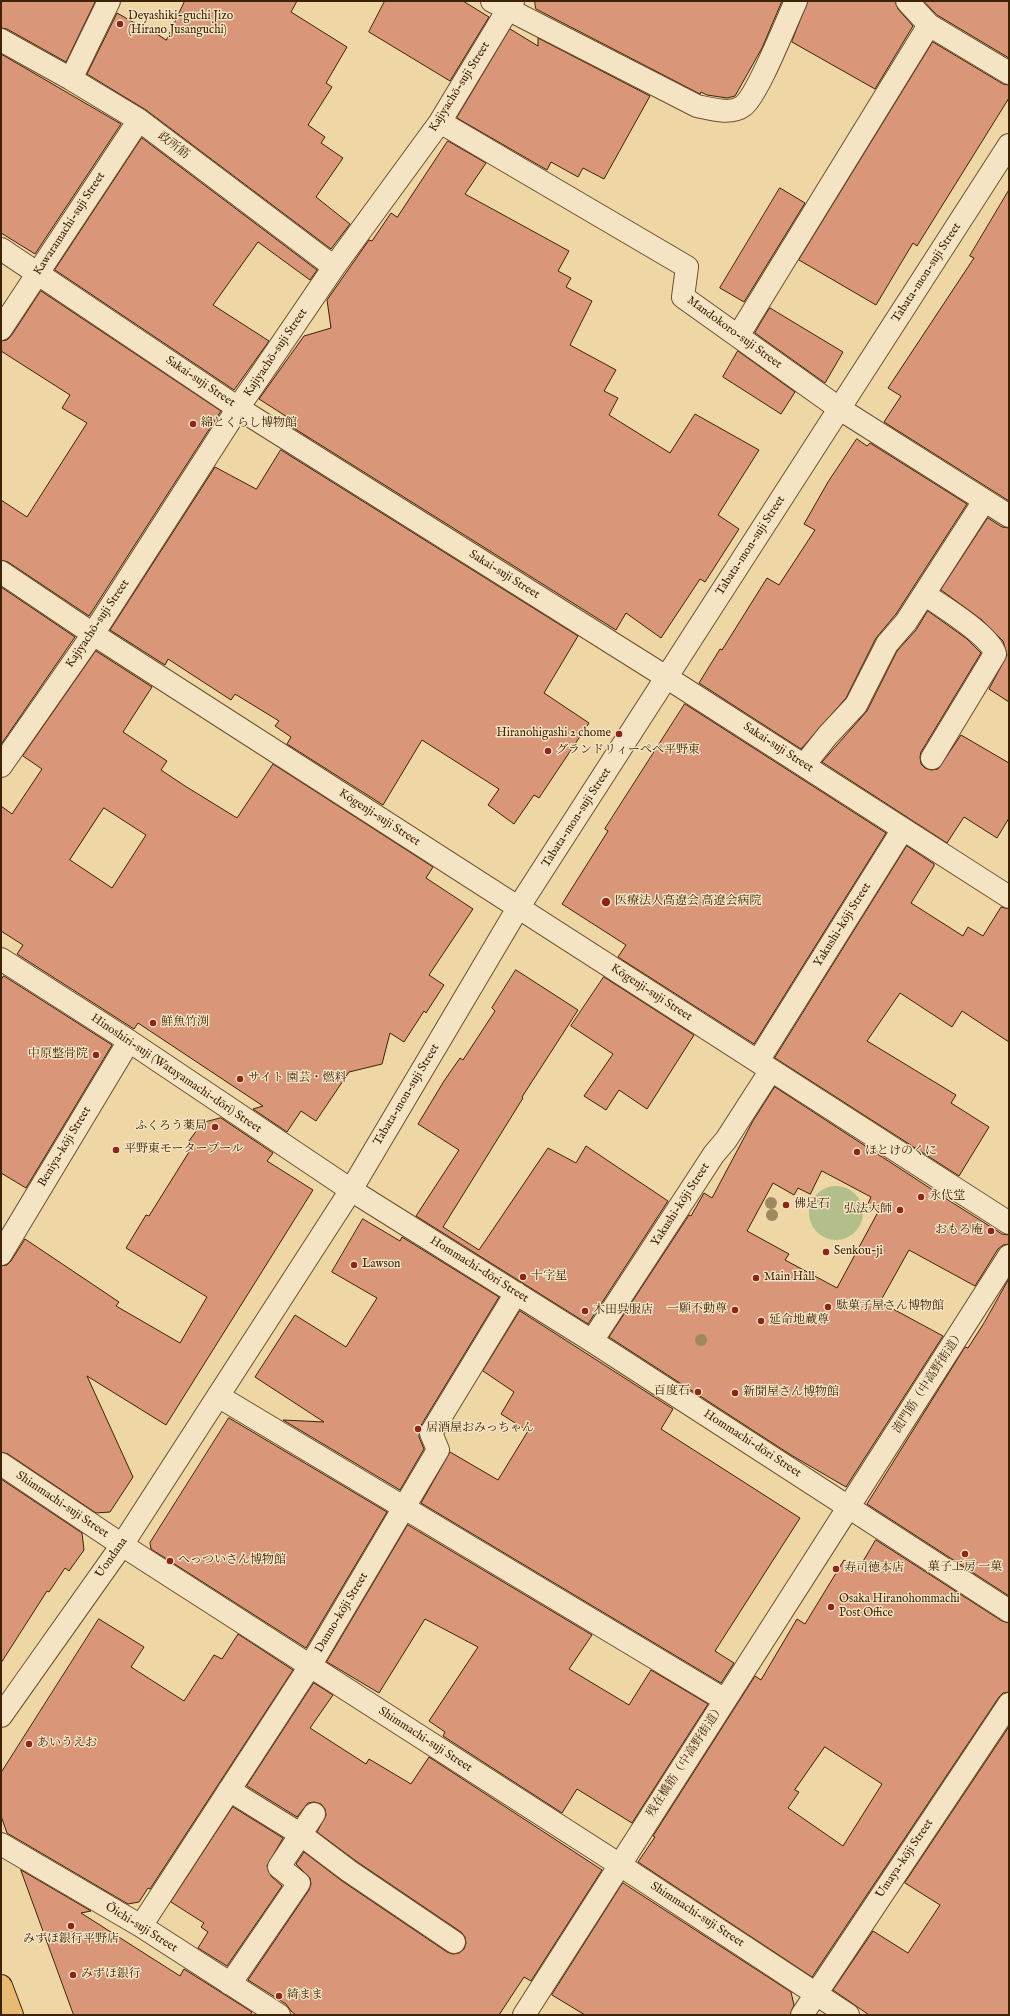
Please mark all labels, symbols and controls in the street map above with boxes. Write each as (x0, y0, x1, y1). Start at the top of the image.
place label: Deyashiki-guchi Jizo (Hirano Jusanguchi) (128, 10, 233, 38)
marker: Deyashiki-guchi Jizo (Hirano Jusanguchi) (115, 19, 125, 29)
street label: Kajiyachō-suji Street (427, 39, 493, 135)
street label: 政所筋 (154, 129, 192, 163)
street label: Kawaramachi-suji Street (31, 170, 109, 278)
street label: Tabata-mon-suji Street (889, 220, 965, 326)
street label: Mandokoro-suji Street (684, 294, 784, 372)
street label: Kajiyachō-suji Street (241, 306, 311, 400)
street label: Sakai-suji Street (163, 353, 237, 411)
place label: 綿とくらし博物館 (201, 417, 297, 431)
marker: 綿とくらし博物館 (188, 419, 198, 429)
street label: Tabata-mon-suji Street (713, 493, 789, 599)
street label: Sakai-suji Street (466, 548, 542, 602)
street label: Kajiyachō-suji Street (63, 577, 133, 671)
street label: Sakai-suji Street (740, 720, 816, 776)
place label: Hiranohigashi 2 chome (496, 727, 611, 741)
marker: Hiranohigashi 2 chome (614, 729, 624, 739)
place label: グランドリィーぺぺ平野東 (556, 744, 700, 758)
marker: グランドリィーぺぺ平野東 (543, 746, 553, 756)
street label: Tabata-mon-suji Street (539, 765, 615, 871)
street label: Kōgenji-suji Street (336, 786, 422, 850)
street label: Yakushi-kōji Street (811, 880, 875, 970)
place label: 医療法人高遼会 高遼会病院 (615, 895, 762, 909)
marker: 医療法人高遼会 高遼会病院 (600, 896, 612, 908)
street label: Kōgenji-suji Street (608, 961, 694, 1025)
street label: Hinoshiri-suji (Watayamachi-dōri) Street (88, 1011, 264, 1137)
place label: 鮮魚竹渕 (161, 1016, 209, 1030)
marker: 鮮魚竹渕 (148, 1018, 158, 1028)
street label: Tabata-mon-suji Street (371, 1042, 443, 1148)
place label: 中原整骨院 (28, 1048, 88, 1062)
marker: 中原整骨院 (91, 1050, 101, 1060)
place label: サイト 園芸・燃料 (248, 1072, 347, 1086)
marker: サイト 園芸・燃料 (235, 1074, 245, 1084)
street label: Beniya-kōji Street (35, 1104, 95, 1190)
place label: ふくろう薬局 (135, 1120, 207, 1134)
marker: ふくろう薬局 (210, 1122, 220, 1132)
place label: 平野東モータープール (124, 1143, 243, 1157)
marker: 平野東モータープール (111, 1145, 121, 1155)
place label: ほとけのくに (865, 1145, 937, 1159)
marker: ほとけのくに (852, 1147, 862, 1157)
street label: Yakushi-kōji Street (649, 1161, 713, 1249)
place label: 永代堂 (929, 1190, 965, 1204)
marker: 永代堂 (916, 1192, 926, 1202)
place label: 佛足石 (794, 1198, 830, 1212)
marker: 佛足石 (781, 1200, 791, 1210)
place label: 弘法大師 (844, 1203, 892, 1217)
marker: 弘法大師 (895, 1205, 905, 1215)
place label: おもろ庵 (935, 1224, 983, 1238)
marker: おもろ庵 (986, 1226, 996, 1236)
street label: Hommachi-dōri Street (427, 1234, 531, 1306)
place label: Senkou-ji (834, 1245, 883, 1259)
marker: Senkou-ji (821, 1247, 831, 1257)
place label: Lawson (362, 1258, 400, 1272)
marker: Lawson (349, 1260, 359, 1270)
place label: 十字星 (531, 1270, 567, 1284)
place label: Main Hall (764, 1271, 815, 1285)
marker: 十字星 (518, 1272, 528, 1282)
marker: Main Hall (751, 1273, 761, 1283)
place label: 駄菓子屋さん博物館 (836, 1300, 944, 1314)
marker: 駄菓子屋さん博物館 (823, 1302, 833, 1312)
place label: 一願不動尊 (667, 1303, 727, 1317)
place label: 木田呉服店 (593, 1304, 653, 1318)
marker: 一願不動尊 (730, 1305, 740, 1315)
marker: 木田呉服店 (580, 1306, 590, 1316)
place label: 延命地蔵尊 (769, 1314, 829, 1328)
marker: 延命地蔵尊 (756, 1316, 766, 1326)
street label: 流門筋（中高野街道） (890, 1328, 968, 1436)
place label: 百度石 (654, 1385, 690, 1399)
place label: 新聞屋さん博物館 (743, 1386, 839, 1400)
marker: 百度石 (693, 1387, 703, 1397)
marker: 新聞屋さん博物館 (730, 1388, 740, 1398)
street label: Hommachi-dōri Street (700, 1407, 804, 1481)
place label: 居酒屋おみっちゃん (426, 1422, 534, 1436)
marker: 居酒屋おみっちゃん (413, 1424, 423, 1434)
street label: Shimmachi-suji Street (13, 1469, 111, 1541)
street label: Uondana (93, 1535, 131, 1581)
marker: 菓子工房 一菓 (960, 1549, 970, 1559)
place label: へっついさん博物館 (178, 1554, 286, 1568)
marker: へっついさん博物館 (165, 1556, 175, 1566)
place label: 菓子工房 一菓 (928, 1561, 1002, 1575)
place label: 寿司徳本店 (844, 1562, 904, 1576)
marker: 寿司徳本店 (831, 1564, 841, 1574)
street label: Danno-kōji Street (312, 1570, 372, 1656)
place label: Osaka Hiranohommachi Post Office (839, 1593, 960, 1621)
marker: Osaka Hiranohommachi Post Office (826, 1602, 836, 1612)
street label: 残在橋筋（中高野街道） (644, 1702, 728, 1820)
street label: Shimmachi-suji Street (375, 1704, 475, 1776)
place label: あいうえお (37, 1737, 97, 1751)
marker: あいうえお (24, 1739, 34, 1749)
street label: Umaya-kōji Street (873, 1817, 937, 1901)
street label: Shimmachi-suji Street (647, 1879, 747, 1951)
street label: Ōichi-suji Street (102, 1900, 180, 1956)
marker: みずほ銀行平野店 (66, 1921, 76, 1931)
place label: みずほ銀行平野店 (23, 1933, 119, 1947)
place label: みずほ銀行 (81, 1968, 141, 1982)
marker: みずほ銀行 (68, 1970, 78, 1980)
place label: 綺まま (287, 1989, 323, 2003)
marker: 綺まま (274, 1991, 284, 2001)

